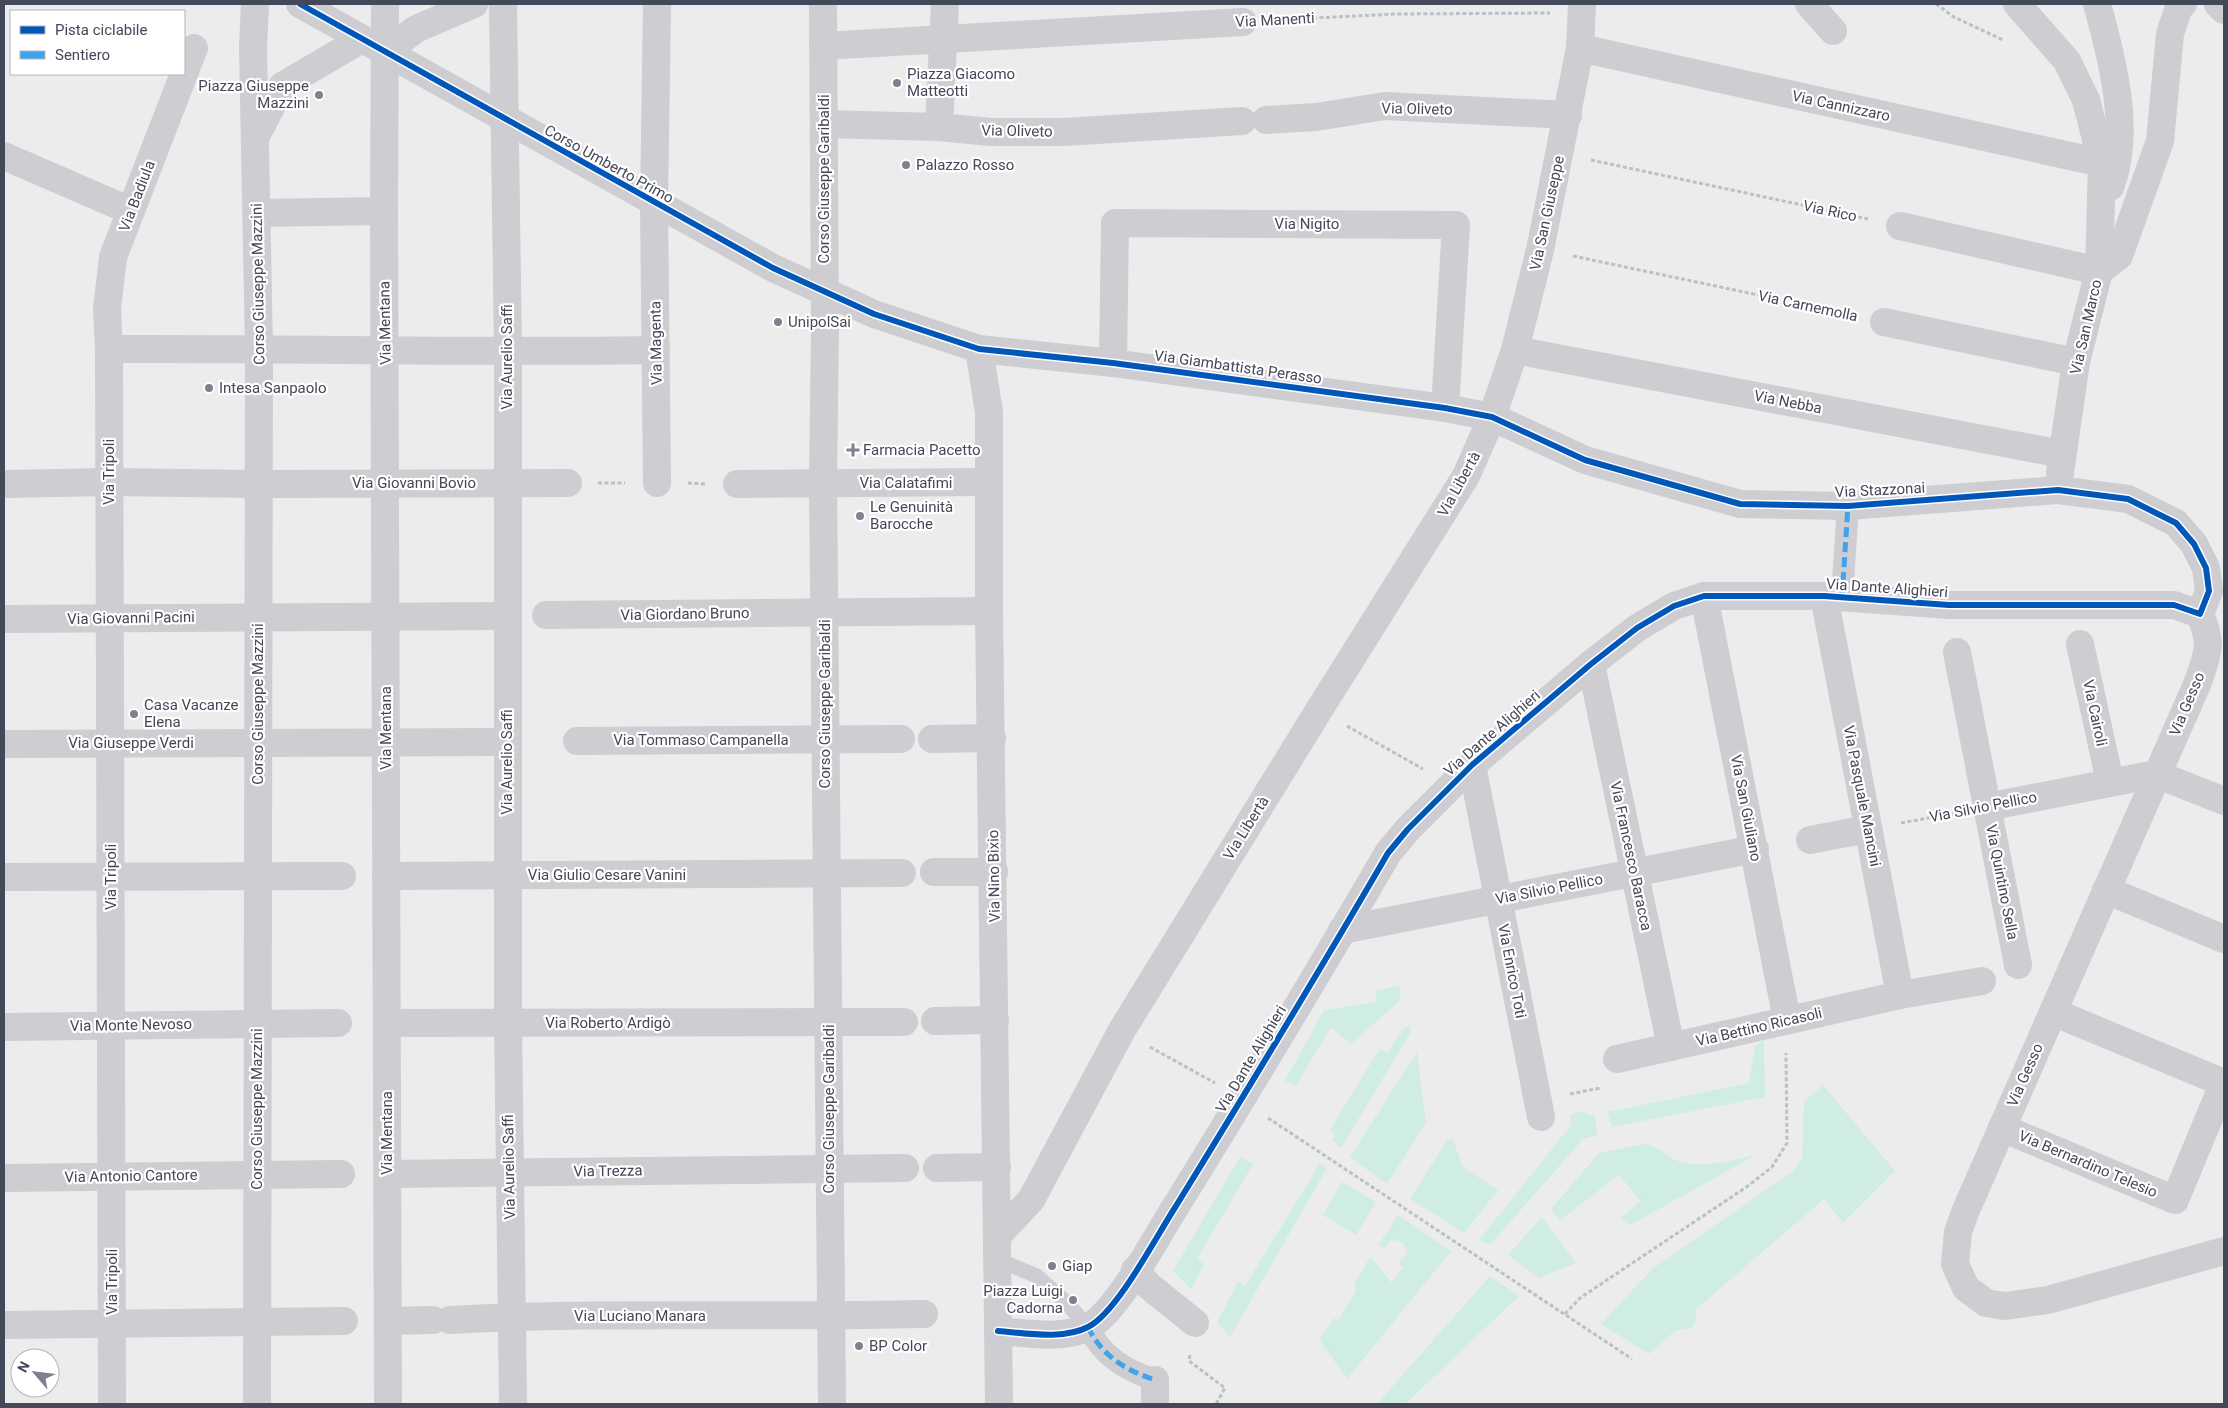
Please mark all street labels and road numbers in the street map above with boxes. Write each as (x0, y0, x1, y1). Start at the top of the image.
street label: Via Manenti (1235, 9, 1315, 31)
street label: Via Cannizzaro (1790, 87, 1892, 125)
street label: Corso Giuseppe Garibaldi (815, 94, 833, 264)
street label: Via Oliveto (1381, 99, 1453, 119)
street label: Corso Umberto Primo (541, 121, 677, 207)
street label: Via Oliveto (981, 121, 1053, 141)
street label: Via San Giuseppe (1526, 154, 1568, 272)
street label: Via Badiula (115, 158, 159, 234)
street label: Via Rico (1802, 197, 1858, 225)
street label: Corso Giuseppe Mazzini (248, 203, 268, 365)
street label: Via Nigito (1275, 215, 1339, 233)
street label: Via San Marco (2066, 278, 2106, 376)
street label: Via Mentana (375, 281, 395, 365)
street label: Via Carnemolla (1756, 287, 1860, 325)
street label: Via Magenta (646, 301, 666, 385)
street label: Via Aurelio Saffi (498, 304, 516, 410)
street label: Via Giambattista Perasso (1153, 346, 1323, 388)
street label: Via Nebba (1753, 387, 1823, 417)
street label: Via Tripoli (100, 439, 118, 505)
street label: Via Libertà (1434, 448, 1484, 520)
street label: Via Giovanni Bovio (352, 474, 476, 492)
street label: Via Calatafimi (860, 474, 953, 492)
street label: Via Stazzonai (1834, 479, 1926, 501)
street label: Via Dante Alighieri (1825, 575, 1949, 601)
street label: Via Giordano Bruno (620, 604, 750, 624)
street label: Via Giovanni Pacini (67, 608, 195, 628)
street label: Corso Giuseppe Garibaldi (816, 619, 834, 789)
street label: Corso Giuseppe Mazzini (249, 623, 267, 785)
street label: Via Gesso (2166, 670, 2208, 738)
street label: Via Cairoli (2079, 678, 2111, 748)
street label: Via Mentana (377, 686, 395, 770)
street label: Via Dante Alighieri (1440, 686, 1544, 780)
street label: Via Aurelio Saffi (498, 709, 516, 815)
street label: Via Pasquale Mancini (1839, 724, 1885, 868)
street label: Via Tommaso Campanella (613, 731, 789, 749)
street label: Via Giuseppe Verdi (68, 734, 194, 752)
street label: Via San Giuliano (1727, 753, 1765, 863)
street label: Via Francesco Baracca (1606, 780, 1656, 932)
street label: Via Silvio Pellico (1928, 788, 2038, 826)
street label: Via Libertà (1219, 793, 1273, 863)
street label: Via Quintino Sella (1982, 823, 2022, 941)
street label: Via Nino Bixio (984, 830, 1004, 922)
street label: Via Tripoli (102, 844, 120, 910)
street label: Via Giulio Cesare Vanini (528, 866, 686, 884)
street label: Via Silvio Pellico (1494, 870, 1604, 908)
street label: Via Enrico Toti (1494, 922, 1530, 1020)
street label: Via Dante Alighieri (1212, 1002, 1290, 1116)
street label: Via Bettino Ricasoli (1694, 1004, 1824, 1050)
street label: Via Roberto Ardigò (545, 1014, 671, 1032)
street label: Via Monte Nevoso (70, 1015, 192, 1035)
street label: Corso Giuseppe Garibaldi (820, 1024, 838, 1194)
street label: Corso Giuseppe Mazzini (248, 1028, 266, 1190)
street label: Via Gesso (2003, 1041, 2047, 1109)
street label: Via Mentana (378, 1091, 396, 1175)
street label: Via Aurelio Saffi (499, 1114, 519, 1220)
street label: Via Bernardino Telesio (2016, 1127, 2160, 1201)
street label: Via Trezza (573, 1161, 643, 1181)
street label: Via Antonio Cantore (64, 1166, 198, 1186)
street label: Via Tripoli (103, 1249, 121, 1315)
street label: Via Luciano Manara (574, 1307, 706, 1325)

